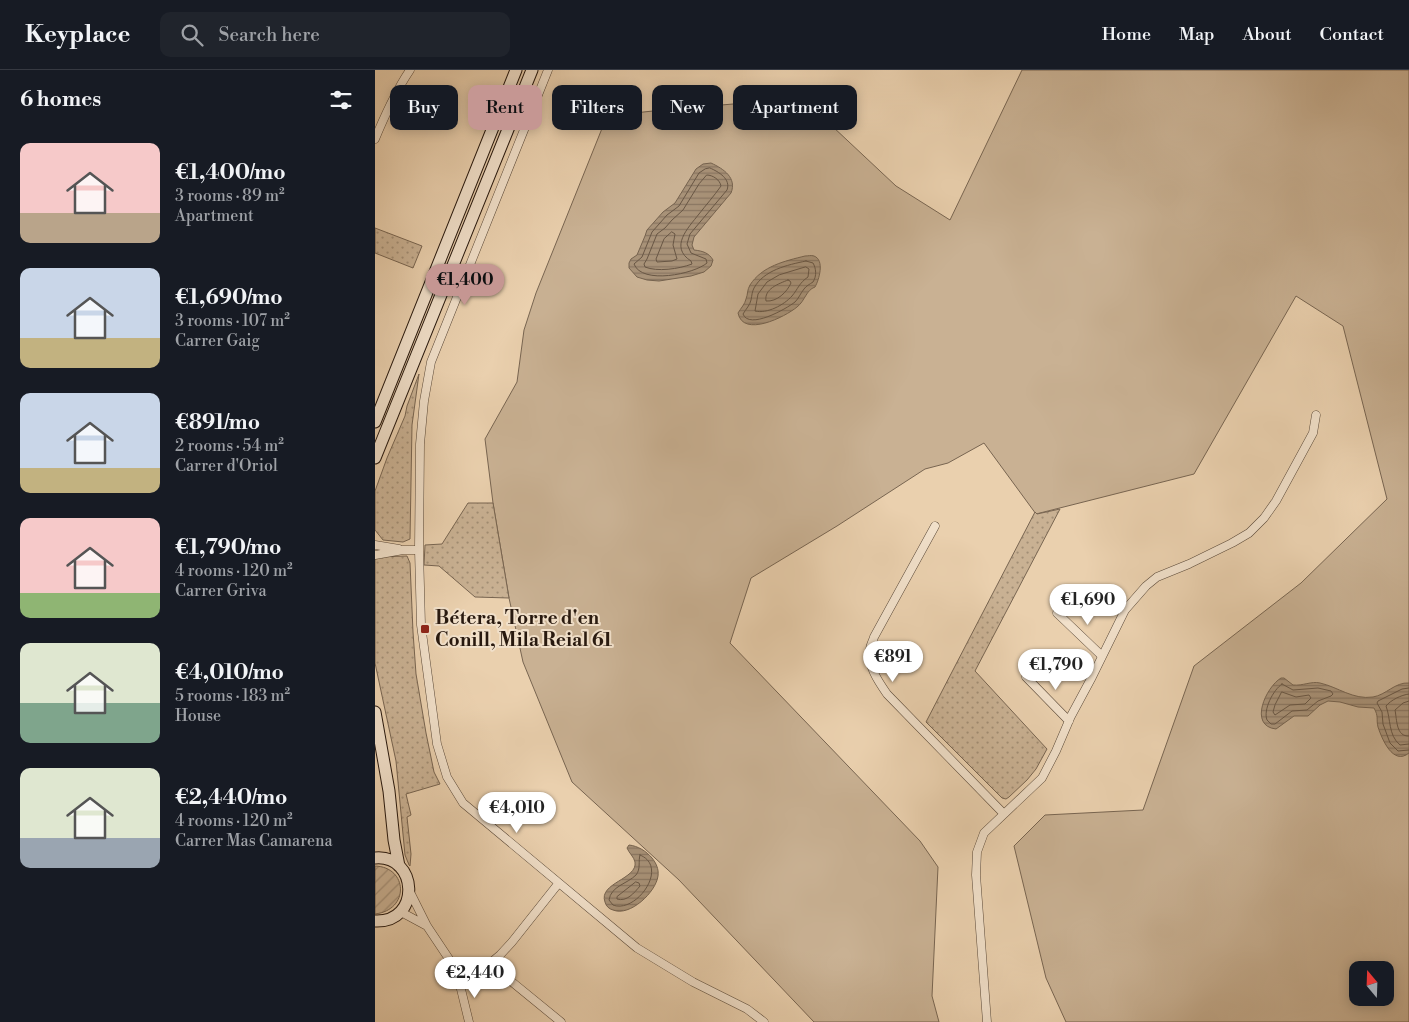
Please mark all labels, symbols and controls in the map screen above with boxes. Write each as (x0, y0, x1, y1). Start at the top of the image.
search box (160, 12, 510, 57)
text: Keyplace (25, 20, 130, 50)
icon: search (178, 21, 206, 49)
text: Search here (218, 23, 320, 47)
text: Home (1102, 23, 1151, 46)
text: Map (1179, 23, 1215, 46)
text: About (1243, 23, 1292, 46)
text: Contact (1320, 23, 1384, 46)
chip: Buy (390, 85, 458, 130)
chip: Rent (468, 85, 542, 130)
chip: Filters (552, 85, 642, 130)
chip: New (652, 85, 723, 130)
chip: Apartment (733, 85, 857, 130)
icon: filters (327, 86, 355, 114)
text: 6 homes (20, 87, 101, 113)
text: €1,400/mo (175, 160, 286, 186)
icon: home (60, 163, 120, 223)
text: 3 rooms · 89 m² (175, 186, 285, 206)
text: Apartment (175, 206, 254, 226)
pin: €1,400 (424, 264, 506, 306)
text: €1,400 (436, 270, 494, 290)
text: €1,690/mo (175, 285, 283, 311)
icon: home (60, 288, 120, 348)
text: 3 rooms · 107 m² (175, 311, 290, 331)
text: Carrer Gaig (175, 331, 260, 351)
text: €891/mo (175, 410, 260, 436)
icon: home (60, 413, 120, 473)
text: 2 rooms · 54 m² (175, 436, 284, 456)
text: Carrer d'Oriol (175, 456, 278, 476)
text: €1,790/mo (175, 535, 282, 561)
icon: home (60, 538, 120, 598)
text: 4 rooms · 120 m² (175, 561, 293, 581)
text: Carrer Griva (175, 581, 267, 601)
pin: €1,690 (1047, 584, 1129, 626)
text: €1,690 (1060, 590, 1116, 610)
place label: Bétera, Torre d'en Conill, Mila Reial 61 (435, 606, 612, 652)
marker: Bétera, Torre d'en Conill, Mila Reial 61 (419, 623, 431, 635)
pin: €891 (863, 640, 923, 683)
text: €891 (874, 647, 912, 667)
pin: €1,790 (1015, 648, 1097, 691)
text: €1,790 (1029, 655, 1083, 675)
text: €4,010/mo (175, 660, 284, 686)
icon: home (60, 663, 120, 723)
text: 5 rooms · 183 m² (175, 686, 290, 706)
text: House (175, 706, 221, 726)
text: €2,440/mo (175, 785, 287, 811)
icon: home (60, 788, 120, 848)
pin: €4,010 (476, 792, 558, 834)
text: €4,010 (489, 798, 545, 818)
text: 4 rooms · 120 m² (175, 811, 293, 831)
text: Carrer Mas Camarena (175, 831, 333, 851)
pin: €2,440 (434, 956, 516, 999)
north arrow (1349, 961, 1394, 1006)
map controls (1349, 961, 1394, 1006)
text: €2,440 (446, 963, 504, 983)

